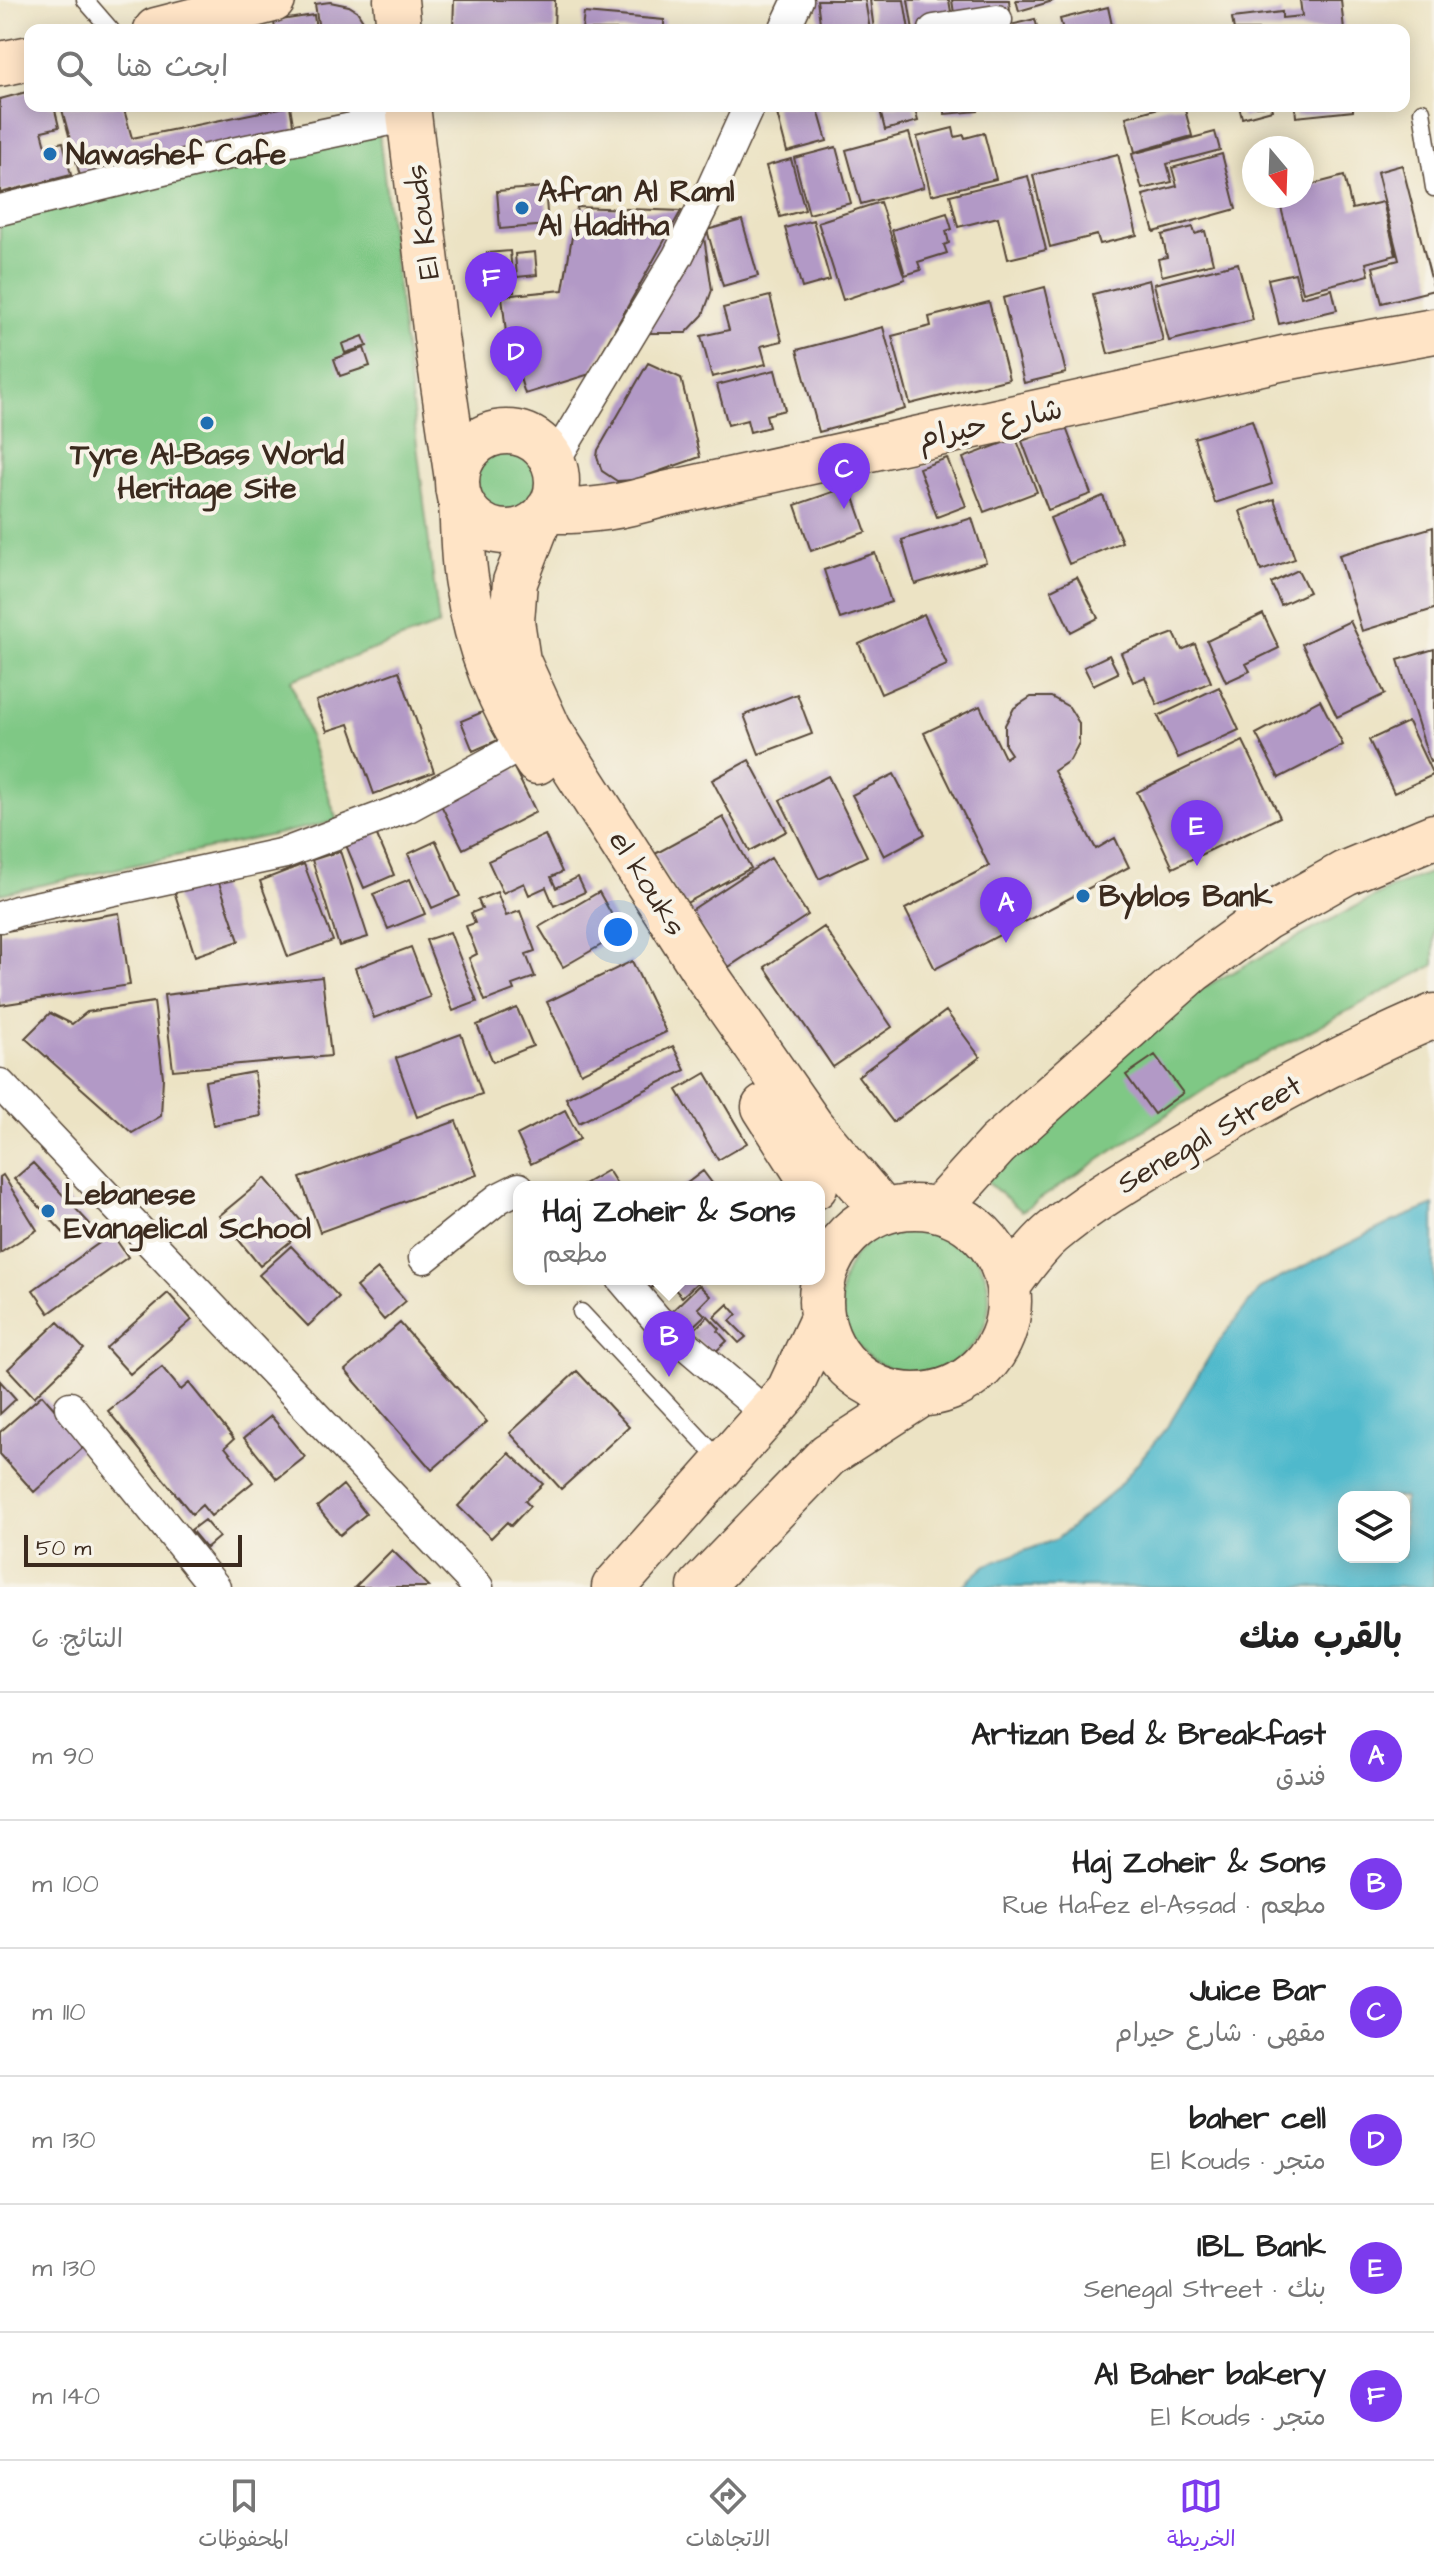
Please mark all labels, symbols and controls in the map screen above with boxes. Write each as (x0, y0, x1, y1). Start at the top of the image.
search box (24, 24, 1410, 112)
icon: search (52, 46, 96, 90)
text: ابحث هنا (116, 46, 228, 88)
place label: Nawashef Cafe (66, 134, 286, 176)
north arrow (1242, 136, 1314, 208)
marker: Nawashef Cafe (41, 145, 59, 163)
street label: El Kouds (395, 162, 451, 282)
place label: Afran Al Raml Al Haditha (538, 171, 735, 247)
marker: Afran Al Raml Al Haditha (513, 199, 531, 217)
pin: F (465, 252, 517, 318)
pin: D (490, 326, 542, 392)
street label: شارع حيرام (914, 388, 1067, 461)
marker: Tyre Al-Bass World Heritage Site (198, 414, 216, 432)
place label: Tyre Al-Bass World Heritage Site (69, 434, 344, 512)
pin: C (818, 443, 870, 509)
pin: E (1171, 800, 1223, 866)
street label: el kouks (598, 823, 696, 944)
place label: Byblos Bank (1099, 876, 1273, 920)
pin: A (980, 877, 1032, 943)
marker: Byblos Bank (1074, 887, 1092, 905)
your location (598, 912, 638, 952)
street label: Senegal Street (1109, 1065, 1310, 1206)
place label: Lebanese Evangelical School (64, 1174, 311, 1252)
popup (513, 1181, 825, 1285)
text: Haj Zoheir & Sons (542, 1191, 796, 1233)
marker: Lebanese Evangelical School (39, 1202, 57, 1220)
text: مطعم (542, 1236, 608, 1272)
pin: B (643, 1311, 695, 1377)
map controls (1338, 1491, 1410, 1563)
button: layers (1338, 1491, 1410, 1563)
scale bar (24, 1531, 242, 1567)
text: 50 m (36, 1533, 91, 1564)
text: بالقرب منك (1239, 1614, 1402, 1662)
text: النتائج: 6 (32, 1621, 123, 1657)
text: Artizan Bed & Breakfast (971, 1714, 1326, 1756)
text: 90 m (32, 1738, 94, 1774)
text: A (1368, 1738, 1384, 1774)
text: فندق (1275, 1759, 1326, 1795)
text: Haj Zoheir & Sons (1072, 1842, 1326, 1884)
text: 100 m (32, 1866, 99, 1902)
text: B (1367, 1866, 1385, 1902)
text: مطعم · Rue Hafez el-Assad (1002, 1887, 1326, 1923)
text: Juice Bar (1190, 1970, 1326, 2012)
text: 110 m (32, 1994, 86, 2030)
text: C (1367, 1994, 1385, 2030)
text: مقهى · شارع حيرام (1115, 2015, 1326, 2051)
text: baher cell (1190, 2098, 1326, 2140)
text: 130 m (32, 2122, 96, 2158)
text: D (1368, 2122, 1384, 2158)
text: متجر · El Kouds (1151, 2143, 1326, 2179)
text: IBL Bank (1197, 2226, 1326, 2268)
text: 130 m (32, 2250, 96, 2286)
text: E (1368, 2250, 1384, 2286)
text: بنك · Senegal Street (1084, 2271, 1326, 2307)
text: Al Baher bakery (1094, 2354, 1326, 2396)
text: 140 m (32, 2378, 100, 2414)
text: F (1367, 2378, 1385, 2414)
text: متجر · El Kouds (1151, 2399, 1326, 2435)
tab: المحفوظات (198, 2474, 289, 2558)
tab: الاتجاهات (686, 2474, 770, 2558)
tab: الخريطة (1167, 2474, 1236, 2558)

